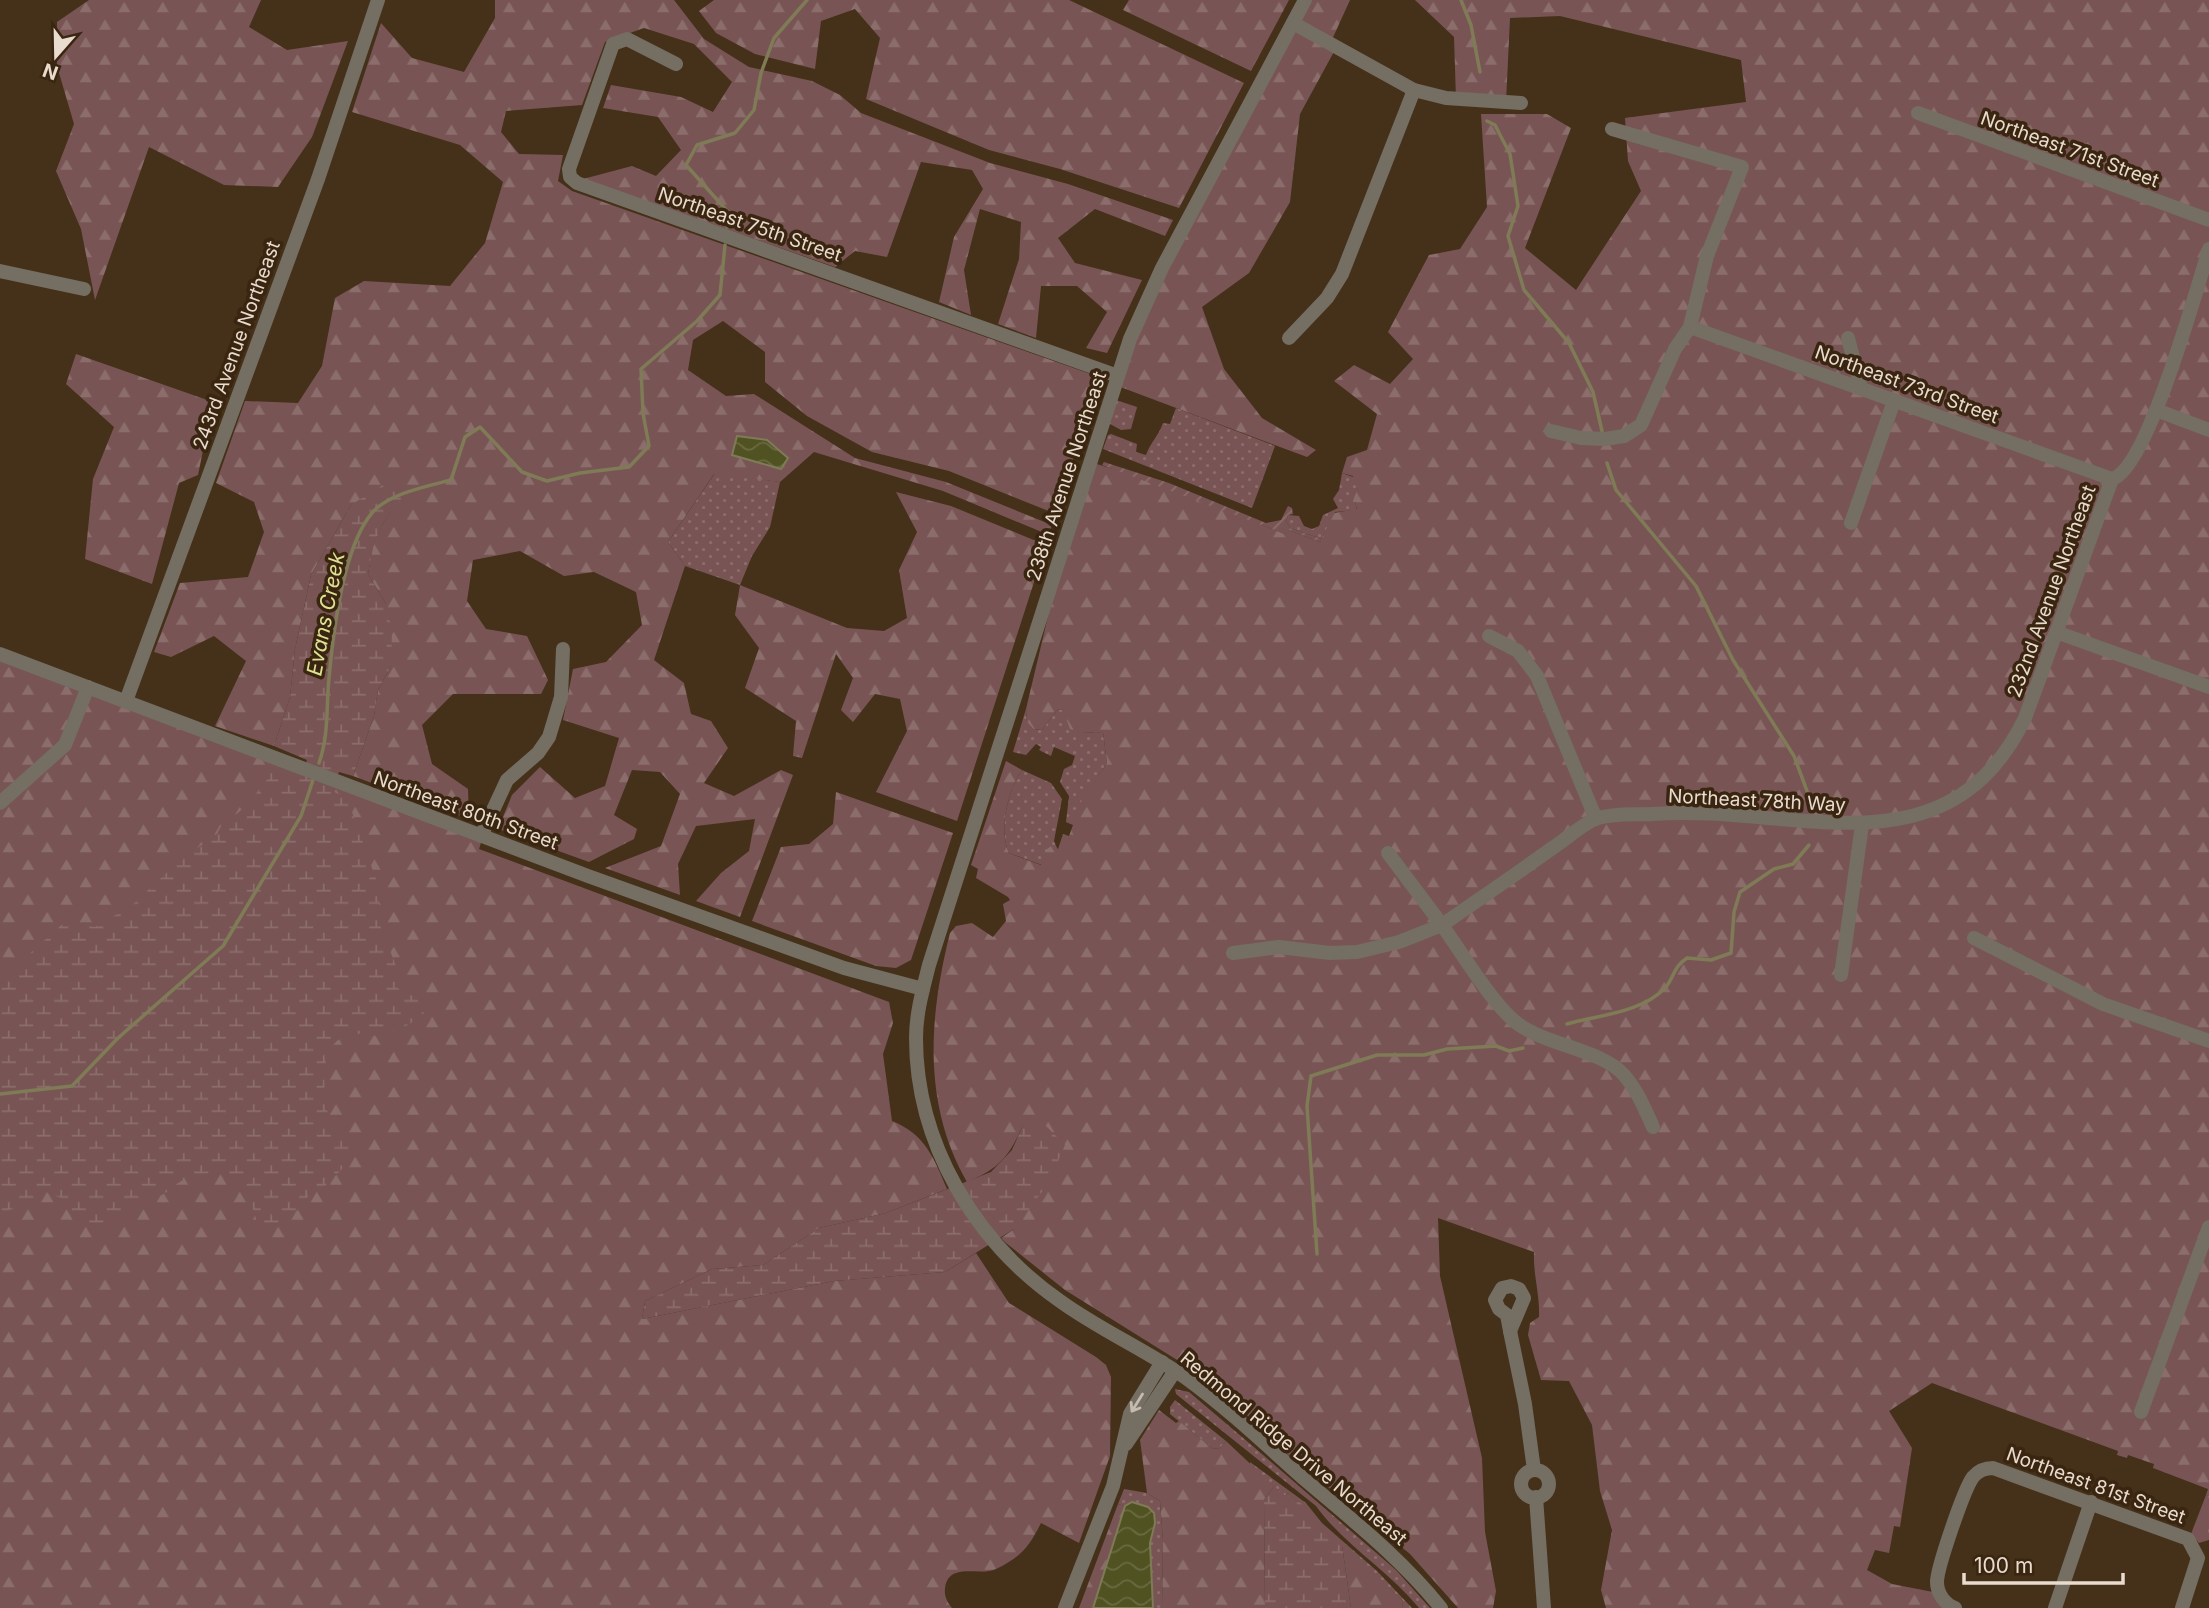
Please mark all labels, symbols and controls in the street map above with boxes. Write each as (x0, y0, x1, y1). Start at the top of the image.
north arrow (21, 21, 91, 91)
text: N (40, 58, 61, 85)
street label: Northeast 71st Street (1978, 107, 2162, 192)
street label: Northeast 75th Street (655, 182, 845, 267)
street label: 243rd Avenue Northeast (188, 238, 285, 452)
street label: Northeast 73rd Street (1812, 341, 2002, 428)
street label: 238th Avenue Northeast (1022, 369, 1111, 584)
street label: 232nd Avenue Northeast (2002, 482, 2101, 700)
water label: Evans Creek (301, 550, 350, 678)
street label: Northeast 80th Street (370, 766, 561, 855)
street label: Northeast 78th Way (1667, 784, 1847, 817)
street label: Redmond Ridge Drive Northeast (1176, 1347, 1412, 1550)
one-way arrow (1129, 1392, 1143, 1412)
street label: Northeast 81st Street (2003, 1442, 2188, 1529)
scale bar (1964, 1542, 2123, 1586)
text: 100 m (1974, 1553, 2033, 1578)

